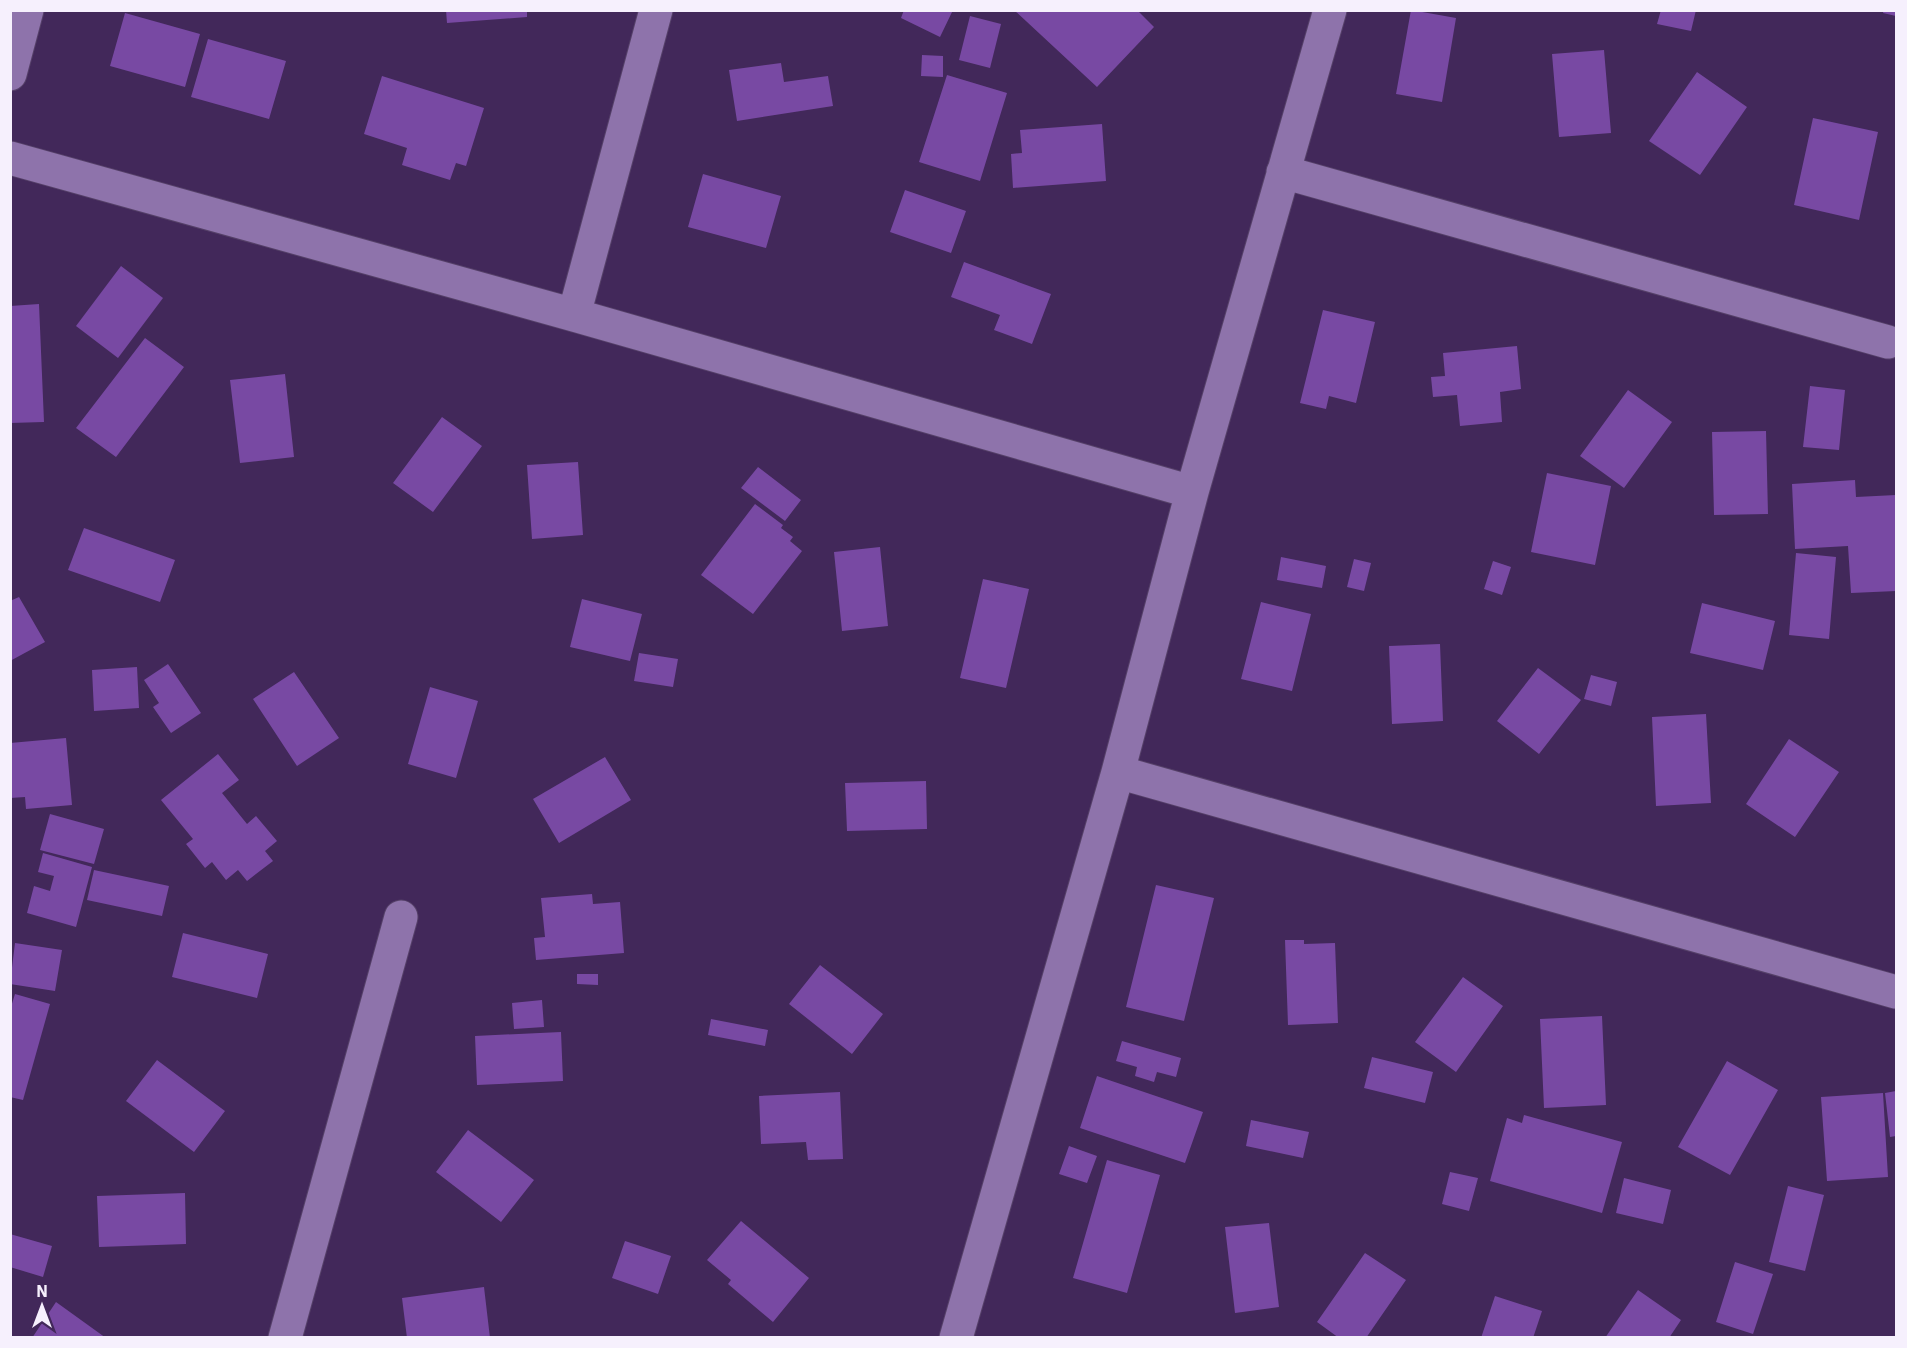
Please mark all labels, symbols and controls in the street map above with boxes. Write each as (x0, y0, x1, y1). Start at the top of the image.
north arrow (12, 1276, 72, 1336)
text: N (36, 1281, 48, 1301)

